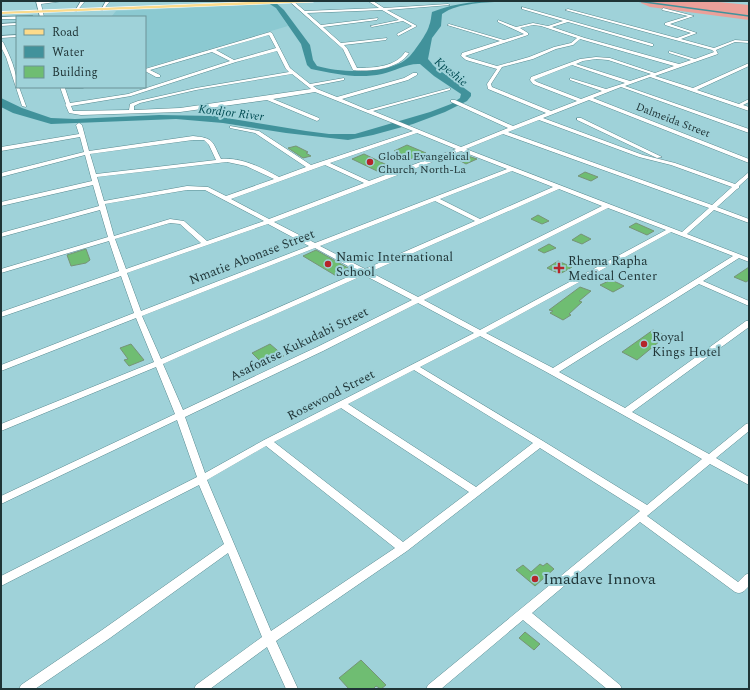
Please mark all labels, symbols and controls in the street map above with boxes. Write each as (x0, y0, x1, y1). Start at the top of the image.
legend (16, 16, 146, 88)
text: Road (52, 23, 79, 42)
text: Water (52, 43, 84, 62)
water label: Kpeshie (430, 53, 472, 91)
text: Building (52, 63, 98, 82)
street label: Dalmeida Street (633, 98, 713, 142)
water label: Kordjor River (197, 100, 266, 127)
place label: Global Evangelical Church, North-La (378, 148, 469, 178)
marker: Global Evangelical Church, North-La (365, 157, 375, 167)
street label: Nmatie Abonase Street (186, 224, 318, 290)
place label: Namic International School (336, 247, 453, 282)
place label: Rhema Rapha Medical Center (568, 251, 657, 286)
marker: Namic International School (323, 259, 333, 269)
marker: Rhema Rapha Medical Center (553, 262, 565, 274)
street label: Asafoatse Kukudabi Street (226, 302, 372, 386)
place label: Royal Kings Hotel (652, 327, 721, 362)
marker: Royal Kings Hotel (639, 339, 649, 349)
street label: Rosewood Street (284, 364, 379, 426)
place label: Imadave Innova (543, 567, 656, 591)
marker: Imadave Innova (530, 574, 540, 584)

